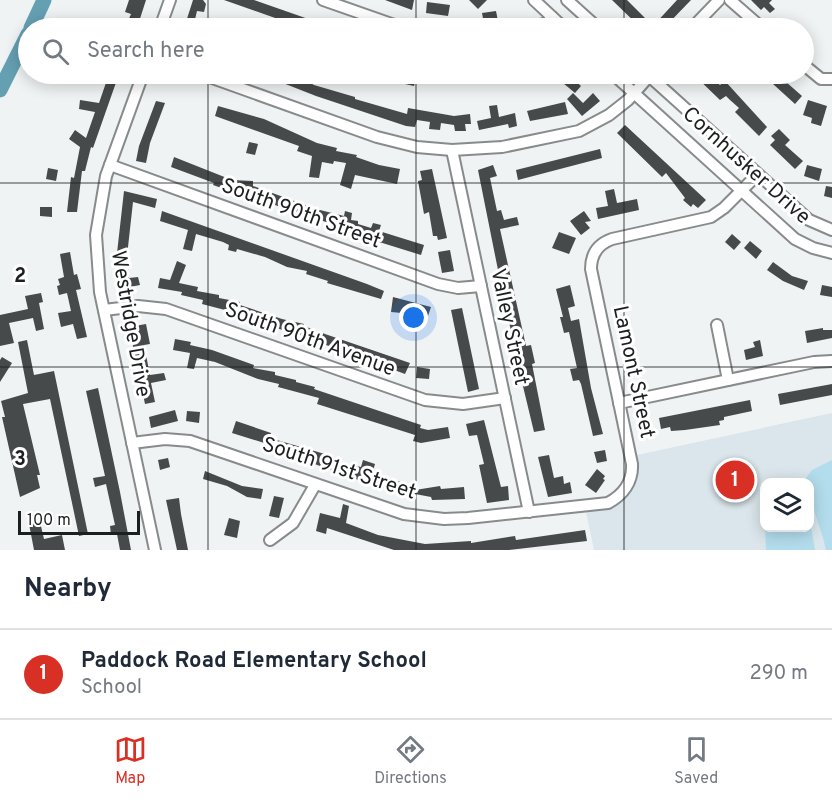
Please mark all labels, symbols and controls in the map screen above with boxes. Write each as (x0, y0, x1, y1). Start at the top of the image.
search box (18, 18, 814, 84)
icon: search (39, 35, 72, 68)
text: Search here (87, 38, 205, 65)
street label: Cornhusker Drive (676, 101, 816, 231)
street label: South 90th Street (217, 173, 385, 255)
street label: Westridge Drive (104, 249, 156, 399)
text: 2 (14, 264, 26, 290)
street label: Valley Street (483, 266, 535, 388)
street label: South 90th Avenue (221, 297, 399, 383)
your location (399, 303, 428, 332)
street label: Lamont Street (606, 303, 660, 441)
street label: South 91st Street (259, 431, 419, 507)
text: 3 (14, 447, 26, 473)
pin: 1 (716, 458, 754, 502)
map controls (760, 478, 814, 532)
button: layers (760, 478, 814, 532)
scale bar (18, 508, 140, 536)
text: 100 m (27, 511, 71, 531)
text: Nearby (24, 573, 112, 606)
text: Paddock Road Elementary School (81, 648, 427, 675)
text: 1 (40, 661, 48, 687)
text: 290 m (750, 661, 808, 687)
text: School (81, 675, 142, 701)
tab: Map (114, 733, 147, 789)
tab: Directions (374, 733, 447, 789)
tab: Saved (674, 733, 718, 789)

